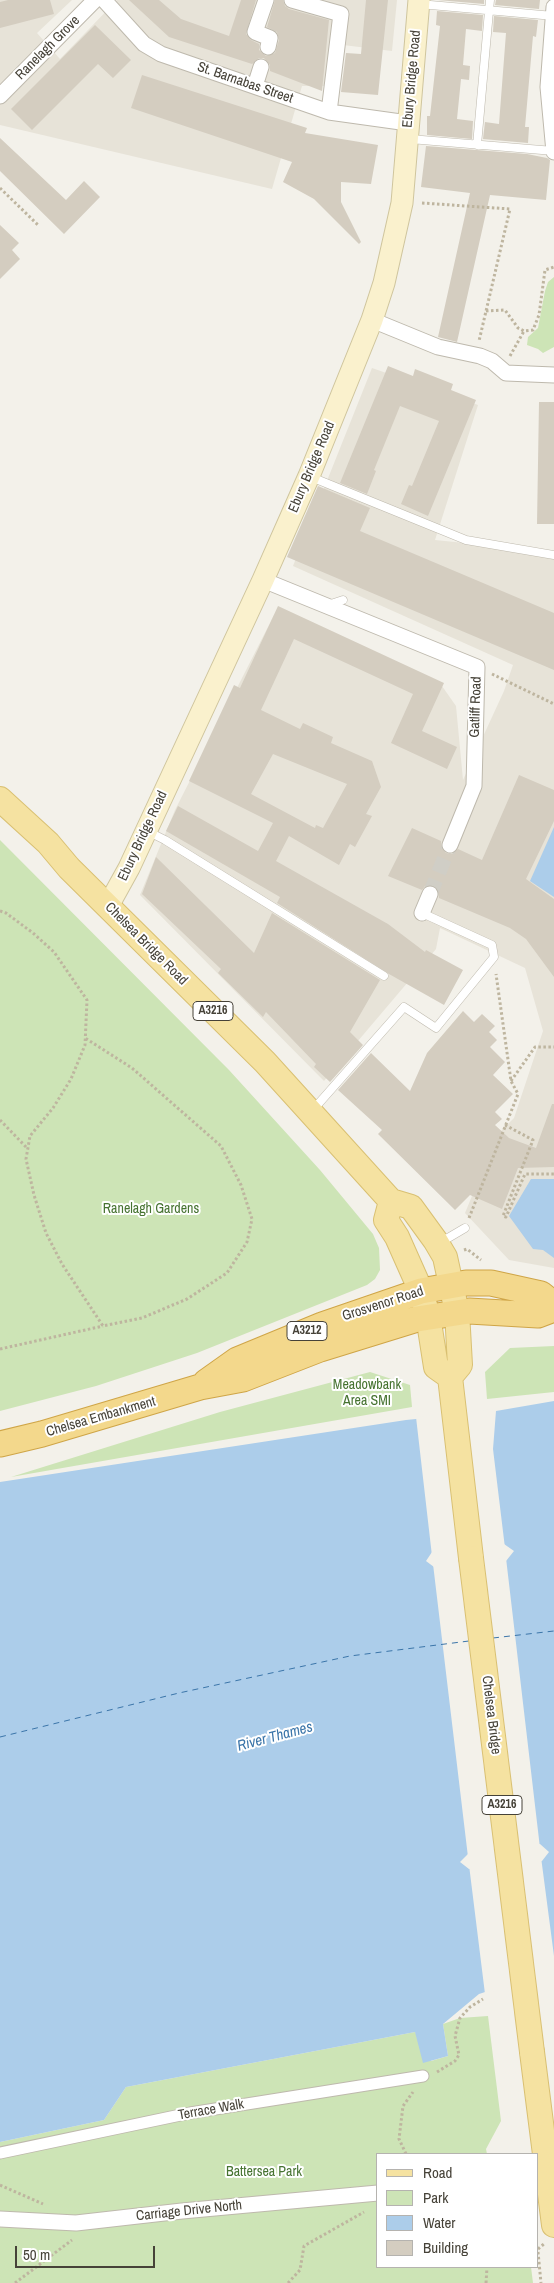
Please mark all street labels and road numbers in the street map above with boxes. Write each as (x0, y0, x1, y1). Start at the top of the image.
street label: Ranelagh Grove (13, 13, 83, 83)
street label: Ebury Bridge Road (399, 30, 425, 128)
street label: St. Barnabas Street (195, 59, 295, 107)
street label: Ebury Bridge Road (285, 419, 339, 515)
street label: Gatliff Road (467, 676, 485, 738)
street label: Ebury Bridge Road (115, 788, 171, 884)
street label: Chelsea Bridge Road (101, 899, 191, 989)
road number: A3216 (193, 1001, 233, 1020)
street label: Grosvenor Road (340, 1283, 426, 1325)
road number: A3212 (287, 1322, 327, 1340)
street label: Chelsea Embankment (44, 1393, 158, 1441)
street label: Chelsea Bridge (478, 1675, 504, 1755)
road number: A3216 (482, 1796, 522, 1814)
street label: Terrace Walk (177, 2096, 245, 2124)
street label: Carriage Drive North (135, 2197, 243, 2225)

